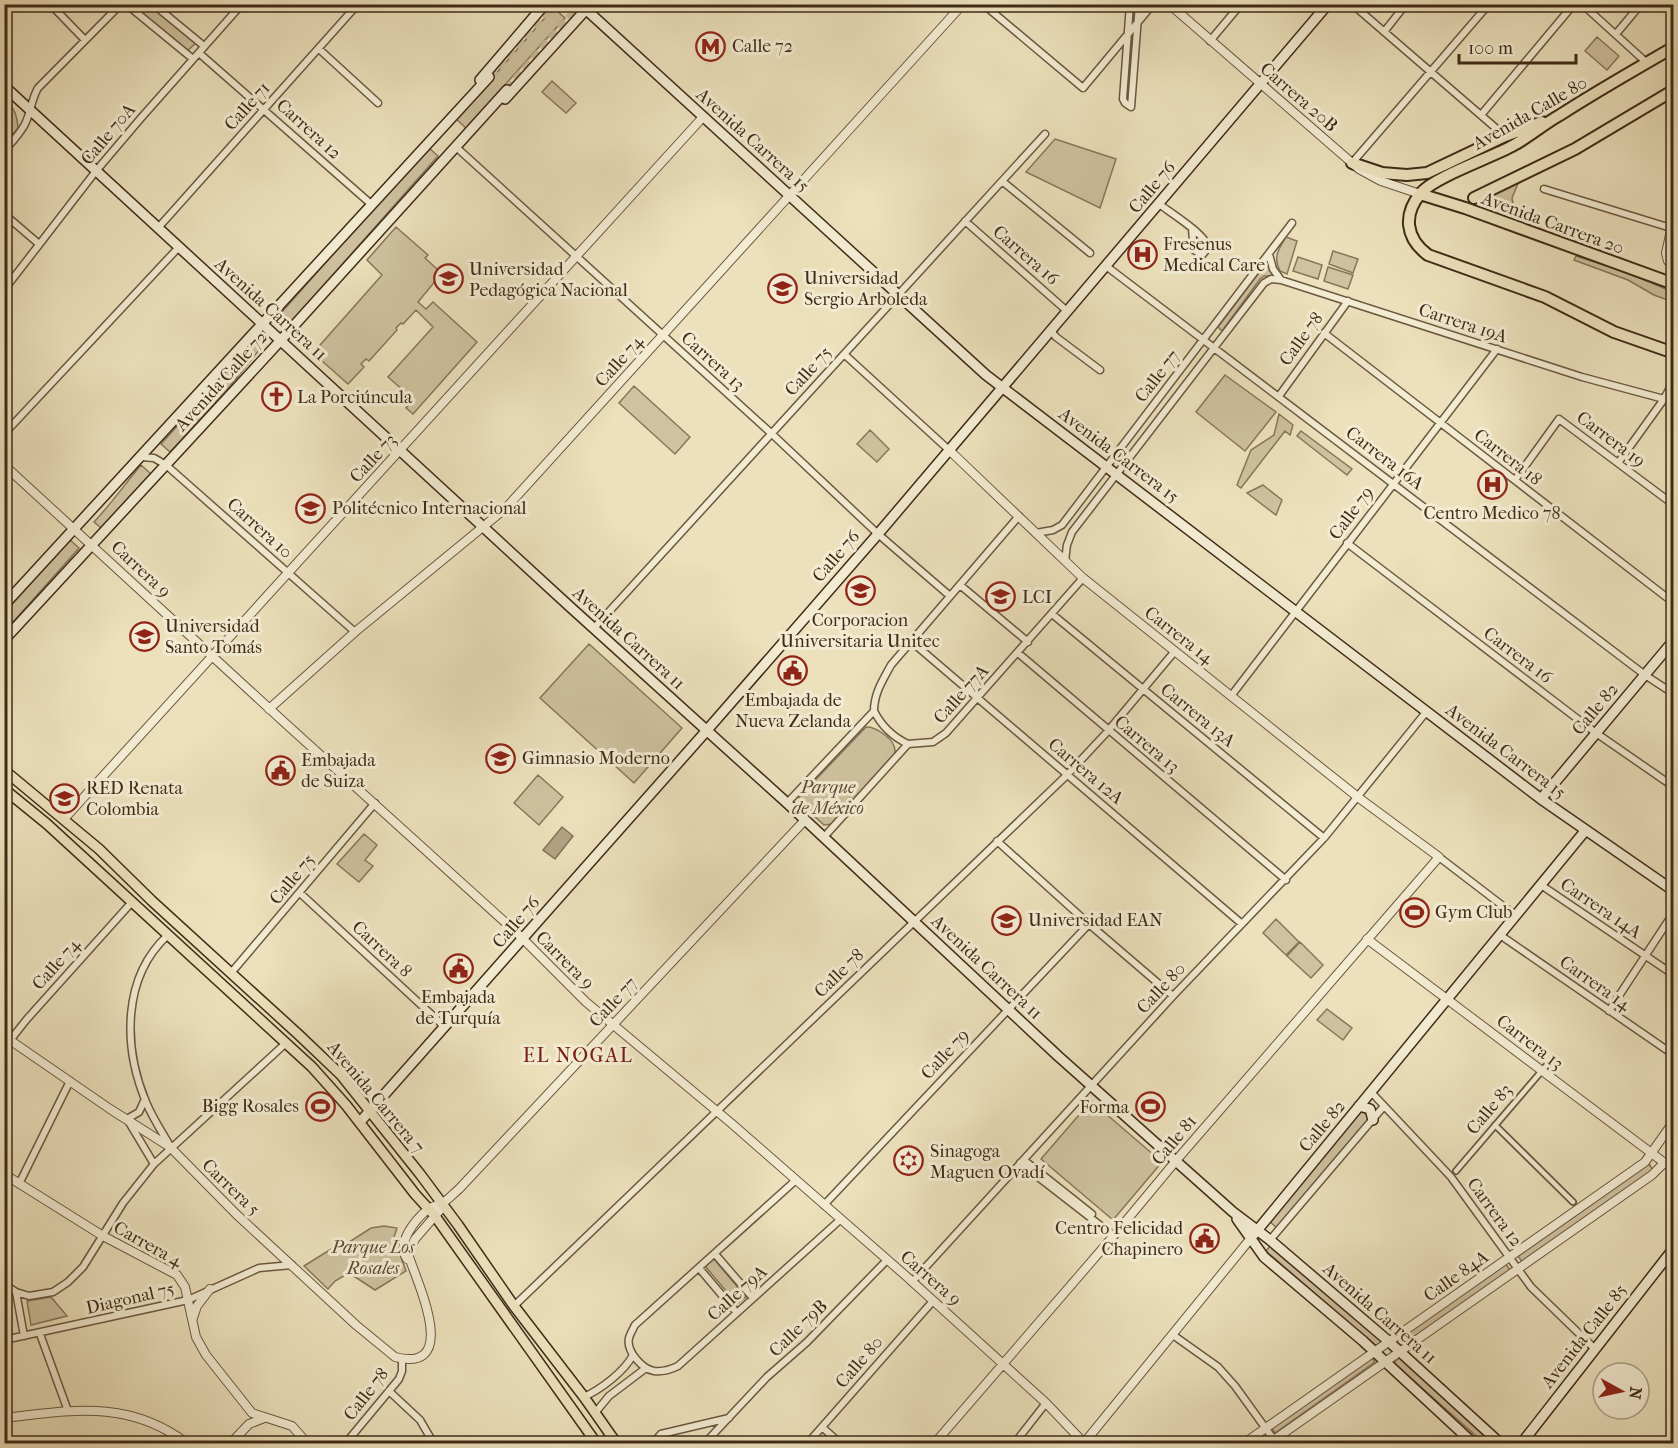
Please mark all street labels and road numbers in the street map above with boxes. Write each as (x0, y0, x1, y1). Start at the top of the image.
street label: Carrera 20B (1256, 58, 1342, 137)
street label: Avenida Calle 80 (1468, 72, 1591, 155)
street label: Calle 71 (220, 78, 275, 135)
street label: Avenida Carrera 15 (691, 83, 814, 197)
street label: Carrera 12 (272, 95, 345, 164)
street label: Calle 70A (77, 99, 140, 169)
street label: Calle 76 (1125, 157, 1180, 218)
street label: Avenida Carrera 20 (1478, 188, 1627, 259)
street label: Carrera 16 (988, 221, 1063, 290)
street label: Avenida Carrera 11 (210, 253, 331, 365)
street label: Carrera 19A (1416, 299, 1510, 348)
street label: Calle 78 (1275, 309, 1328, 370)
street label: Avenida Calle 72 (170, 327, 272, 436)
street label: Carrera 13 (677, 327, 749, 395)
street label: Calle 74 (591, 331, 648, 391)
street label: Calle 75 (781, 342, 836, 400)
street label: Calle 77 (1131, 346, 1184, 407)
street label: Avenida Carrera 15 (1054, 403, 1183, 508)
street label: Carrera 19 (1572, 407, 1649, 472)
street label: Carrera 16A (1342, 422, 1428, 495)
street label: Carrera 18 (1470, 425, 1546, 490)
street label: Calle 73 (346, 430, 401, 487)
street label: Calle 79 (1325, 483, 1378, 544)
street label: Carrera 10 (223, 494, 297, 563)
street label: Calle 76 (808, 526, 865, 586)
street label: Carrera 9 (107, 537, 175, 602)
street label: Avenida Carrera 11 (568, 582, 689, 694)
street label: Carrera 14 (1140, 602, 1218, 669)
street label: Carrera 16 (1479, 623, 1556, 688)
street label: Calle 77A (929, 660, 994, 728)
street label: Carrera 13A (1156, 679, 1239, 752)
street label: Calle 82 (1568, 679, 1623, 740)
street label: Avenida Carrera 15 (1441, 699, 1570, 804)
street label: Carrera 13 (1110, 711, 1183, 778)
street label: Carrera 12A (1044, 734, 1128, 809)
street label: Calle 75 (265, 850, 320, 909)
street label: Carrera 14A (1556, 874, 1645, 943)
street label: Calle 76 (488, 892, 545, 952)
street label: Avenida Carrera 11 (926, 910, 1046, 1024)
street label: Carrera 8 (348, 917, 416, 982)
street label: Carrera 9 (531, 927, 598, 994)
street label: Calle 74 (28, 934, 85, 994)
street label: Calle 78 (810, 945, 868, 1002)
street label: Carrera 14 (1555, 951, 1634, 1016)
street label: Calle 80 (1133, 959, 1190, 1018)
street label: Calle 77 (585, 973, 642, 1032)
street label: Carrera 13 (1492, 1010, 1567, 1074)
street label: Calle 79 (917, 1025, 974, 1084)
street label: Avenida Carrera 7 (322, 1036, 429, 1158)
street label: Calle 83 (1462, 1080, 1517, 1139)
street label: Calle 82 (1295, 1096, 1350, 1157)
street label: Calle 81 (1148, 1111, 1201, 1169)
street label: Carrera 5 (197, 1155, 264, 1220)
street label: Carrera 12 (1463, 1174, 1527, 1251)
street label: Carrera 4 (110, 1217, 186, 1272)
street label: Carrera 9 (896, 1246, 965, 1311)
street label: Calle 84A (1420, 1246, 1493, 1306)
street label: Avenida Carrera 11 (1318, 1258, 1441, 1368)
street label: Calle 79A (703, 1261, 772, 1326)
street label: Diagonal 75 (84, 1278, 177, 1319)
street label: Avenida Calle 85 (1537, 1280, 1632, 1393)
street label: Calle 79B (765, 1295, 832, 1361)
street label: Calle 80 (831, 1332, 888, 1393)
street label: Calle 78 (339, 1364, 393, 1425)

